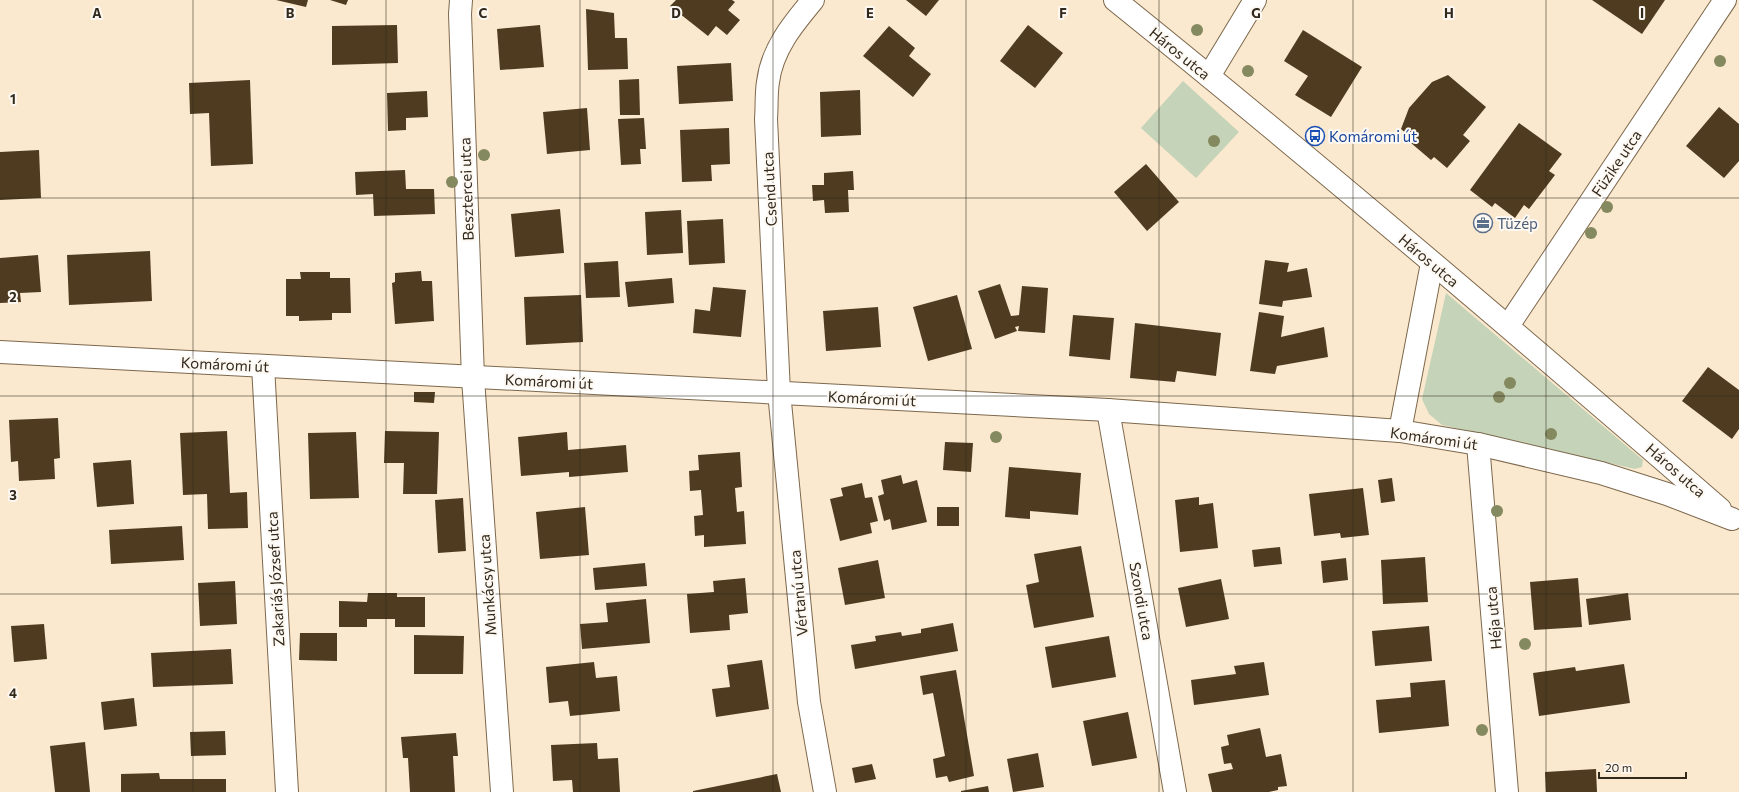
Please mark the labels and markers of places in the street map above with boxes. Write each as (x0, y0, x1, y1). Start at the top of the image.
bus stop icon: Komáromi út (1304, 125, 1326, 147)
place label: Komáromi út (1329, 127, 1417, 145)
office icon: Tüzép (1472, 212, 1494, 234)
place label: Tüzép (1497, 214, 1538, 232)

